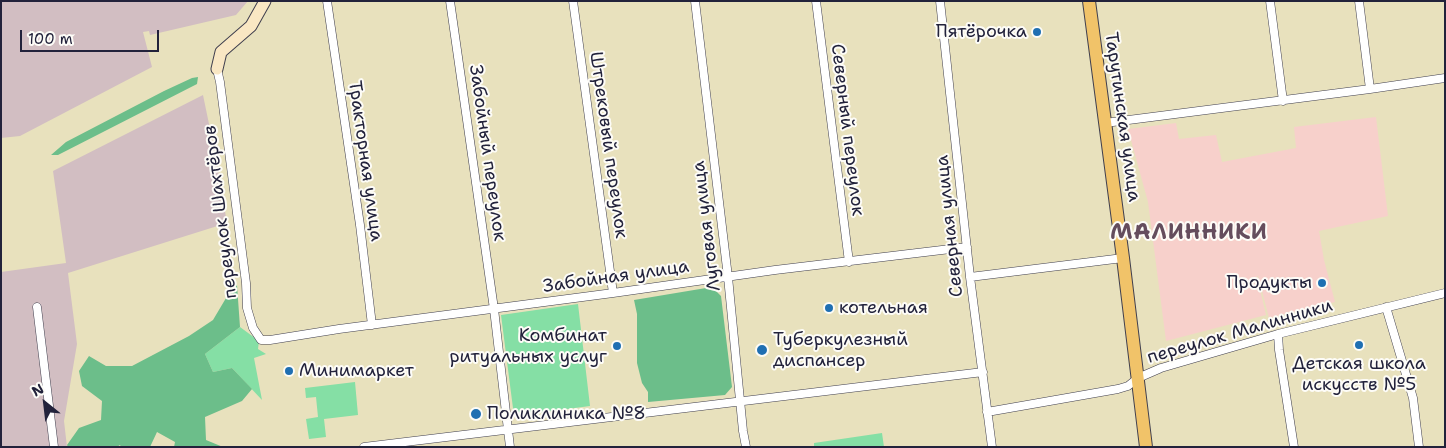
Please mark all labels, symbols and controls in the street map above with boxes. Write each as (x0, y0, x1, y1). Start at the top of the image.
scale bar (22, 20, 161, 52)
place label: Пятёрочка (936, 21, 1027, 43)
marker: Пятёрочка (1031, 26, 1043, 38)
text: 100 m (28, 29, 73, 49)
street label: Тарутинская улица (1099, 31, 1145, 203)
street label: Северный переулок (826, 43, 868, 217)
street label: Штрековый переулок (584, 50, 632, 240)
street label: Забойный переулок (464, 63, 510, 243)
street label: Тракторная улица (343, 79, 387, 243)
street label: переулок Шахтёров (200, 124, 242, 300)
street label: Северная улица (932, 154, 968, 298)
street label: Луговая улица (688, 160, 726, 292)
district label: МАЛИННИКИ (1109, 220, 1269, 246)
street label: Забойная улица (542, 256, 690, 298)
place label: Продукты (1226, 272, 1312, 294)
marker: Продукты (1316, 277, 1328, 289)
street label: переулок Малинники (1145, 295, 1335, 369)
place label: котельная (839, 297, 928, 319)
marker: котельная (823, 302, 835, 314)
place label: Комбинат ритуальных услуг (449, 325, 607, 368)
place label: Туберкулезный диспансер (773, 329, 908, 372)
marker: Детская школа искусств №5 (1353, 339, 1365, 351)
marker: Комбинат ритуальных услуг (611, 340, 623, 352)
marker: Туберкулезный диспансер (755, 343, 769, 357)
place label: Детская школа искусств №5 (1292, 353, 1426, 396)
place label: Минимаркет (299, 360, 414, 382)
marker: Минимаркет (283, 365, 295, 377)
north arrow (20, 378, 70, 428)
text: N (29, 379, 47, 400)
place label: Поликлиника №8 (487, 403, 646, 425)
marker: Поликлиника №8 (469, 407, 483, 421)

